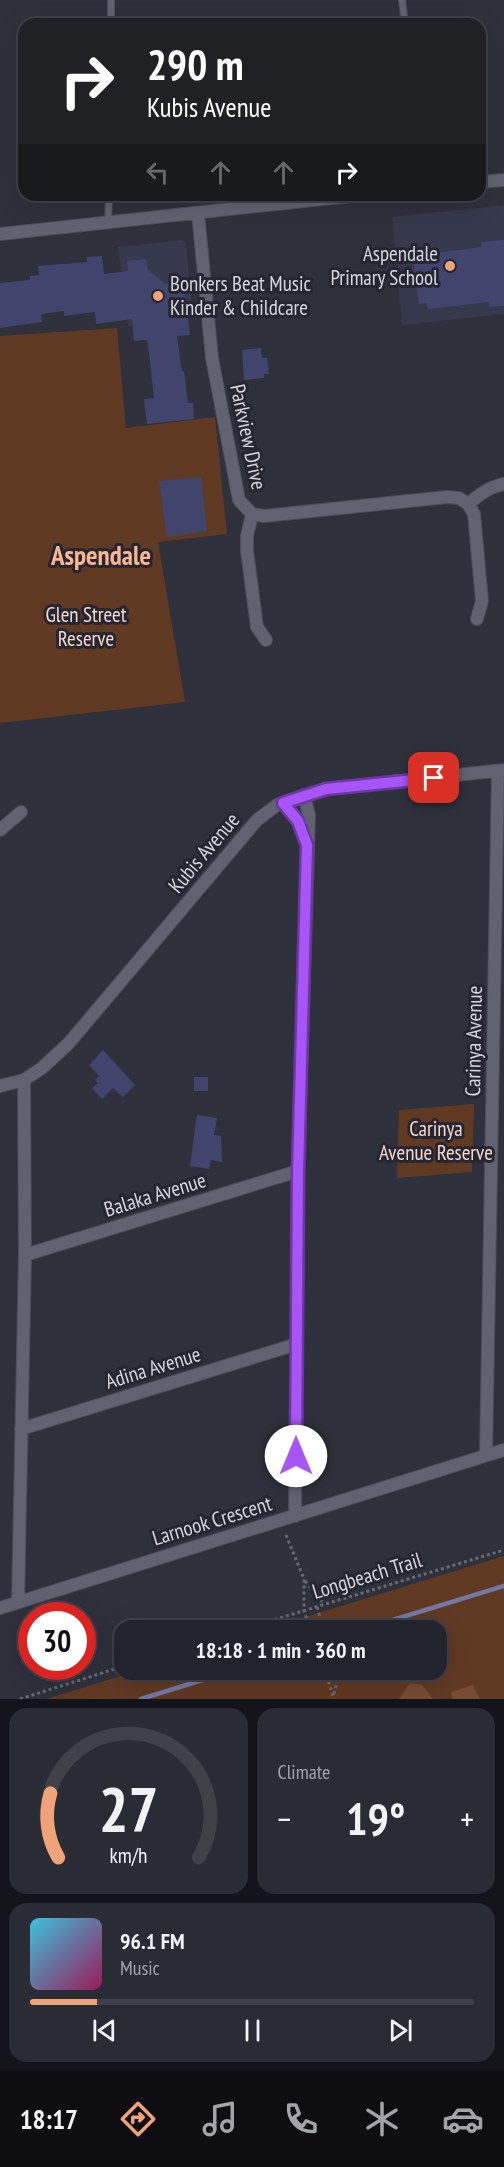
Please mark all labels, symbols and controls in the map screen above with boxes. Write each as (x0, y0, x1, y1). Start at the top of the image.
text: 290 m (147, 37, 244, 92)
icon: right (48, 42, 126, 120)
text: Kubis Avenue (147, 90, 271, 124)
icon: left (141, 156, 174, 189)
icon: ahead (204, 156, 237, 189)
icon: ahead (267, 156, 300, 189)
icon: right (330, 156, 363, 189)
place label: Aspendale Primary School (330, 240, 438, 291)
marker: Aspendale Primary School (443, 259, 457, 273)
place label: Bonkers Beat Music Kinder & Childcare (170, 270, 311, 321)
marker: Bonkers Beat Music Kinder & Childcare (151, 289, 165, 303)
street label: Parkview Drive (224, 382, 273, 492)
district label: Aspendale (50, 538, 151, 572)
park label: Glen Street Reserve (45, 601, 127, 652)
pin (408, 752, 459, 803)
icon: arrive (417, 761, 450, 794)
street label: Kubis Avenue (162, 807, 245, 898)
street label: Carinya Avenue (459, 985, 488, 1097)
park label: Carinya Avenue Reserve (379, 1115, 493, 1166)
street label: Balaka Avenue (101, 1166, 209, 1223)
street label: Adina Avenue (102, 1340, 204, 1395)
position arrow (264, 1424, 328, 1488)
street label: Larnook Crescent (149, 1489, 275, 1552)
street label: Longbeach Trail (309, 1546, 425, 1605)
speed limit sign: 30 (18, 1602, 96, 1680)
text: 18:18 · 1 min · 360 m (195, 1636, 366, 1664)
text: Climate (278, 1759, 330, 1785)
text: 27 (98, 1768, 158, 1849)
text: 19° (346, 1789, 405, 1847)
text: − (278, 1797, 291, 1840)
text: + (460, 1797, 474, 1840)
text: km/h (109, 1841, 147, 1869)
text: 96.1 FM (120, 1927, 185, 1955)
text: Music (120, 1955, 160, 1981)
icon: previous (88, 2014, 121, 2047)
icon: pause (236, 2014, 269, 2047)
icon: next (384, 2014, 417, 2047)
icon: directions (117, 2098, 159, 2140)
icon: music (199, 2098, 241, 2140)
icon: phone (280, 2098, 322, 2140)
icon: climate (361, 2098, 403, 2140)
icon: car (442, 2098, 484, 2140)
text: 18:17 (20, 2102, 78, 2136)

